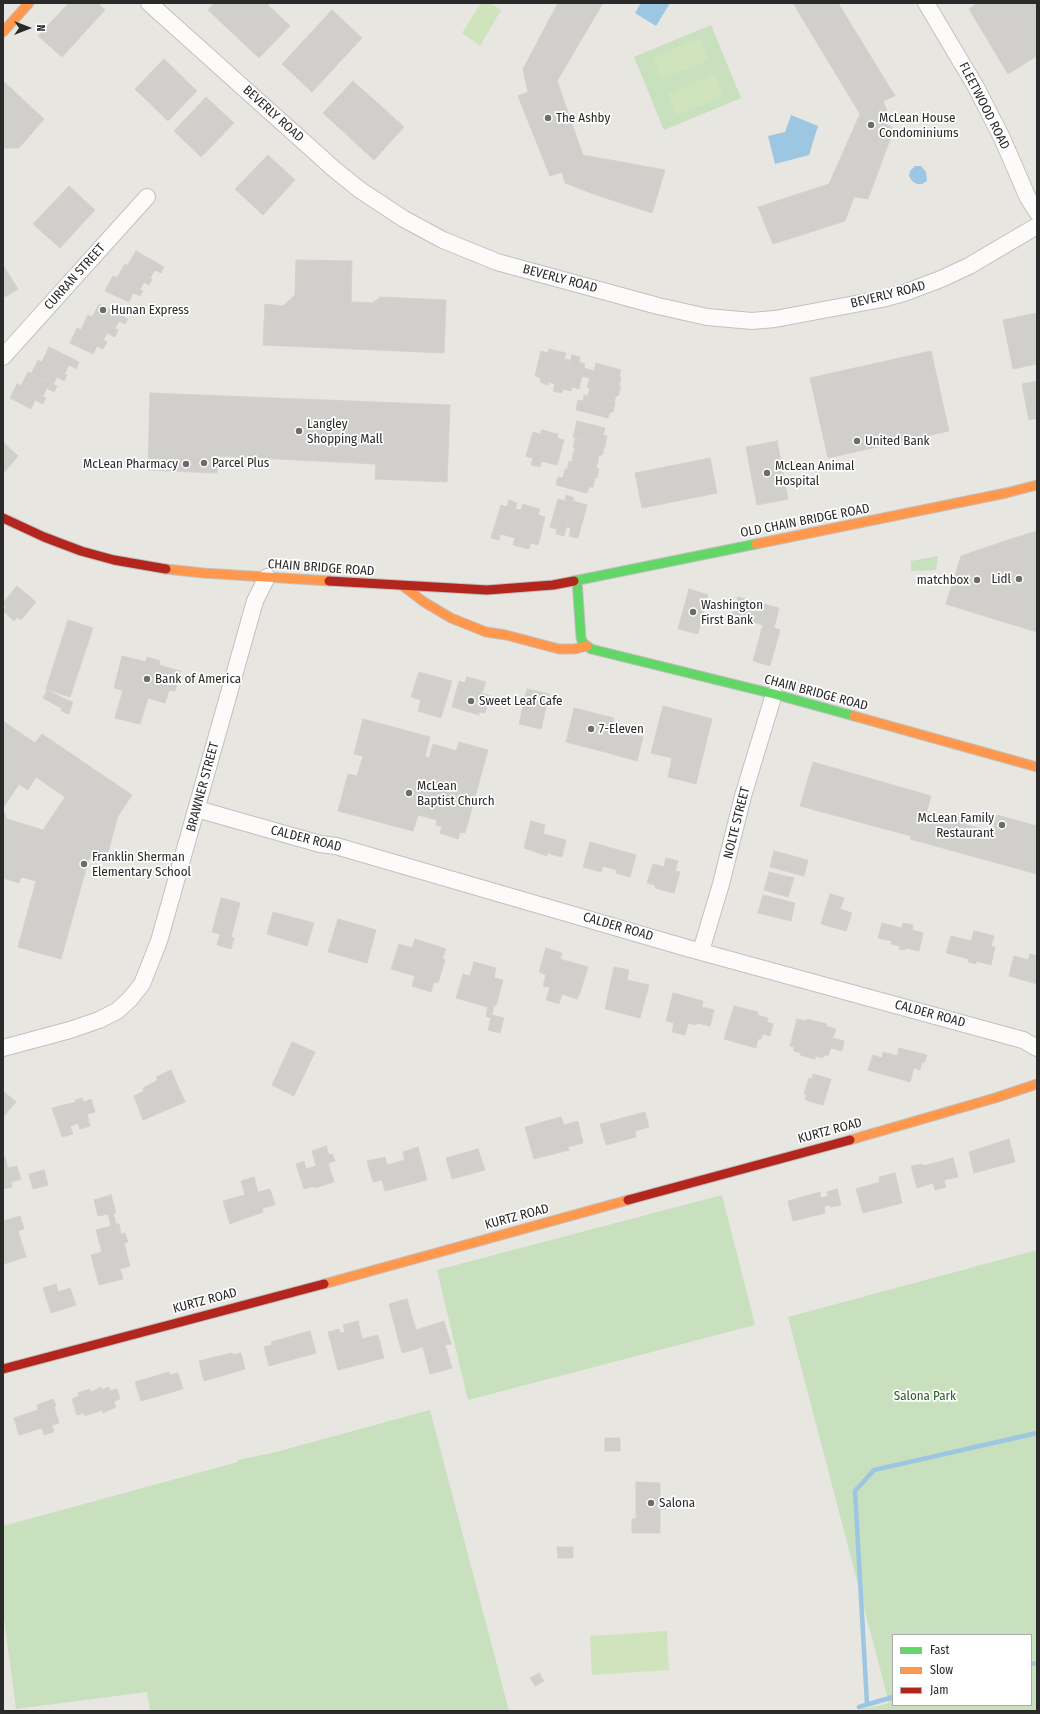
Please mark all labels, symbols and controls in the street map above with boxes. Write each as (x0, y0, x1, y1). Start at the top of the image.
north arrow (8, 8, 48, 48)
text: N (34, 25, 47, 31)
street label: FLEETWOOD ROAD (955, 60, 1013, 152)
street label: BEVERLY ROAD (239, 83, 307, 145)
place label: The Ashby (556, 110, 610, 126)
place label: McLean House Condominiums (879, 110, 959, 141)
marker: The Ashby (543, 113, 553, 123)
marker: McLean House Condominiums (866, 120, 876, 130)
street label: CURRAN STREET (41, 241, 109, 313)
street label: BEVERLY ROAD (521, 262, 599, 296)
street label: BEVERLY ROAD (849, 278, 927, 312)
place label: Hunan Express (111, 302, 189, 318)
marker: Hunan Express (98, 305, 108, 315)
place label: Langley Shopping Mall (307, 416, 383, 447)
marker: Langley Shopping Mall (294, 426, 304, 436)
place label: United Bank (865, 433, 930, 449)
marker: United Bank (852, 436, 862, 446)
place label: Parcel Plus (212, 455, 269, 471)
place label: McLean Pharmacy (83, 456, 178, 472)
marker: Parcel Plus (199, 458, 209, 468)
place label: McLean Animal Hospital (775, 458, 854, 489)
marker: McLean Pharmacy (181, 459, 191, 469)
marker: McLean Animal Hospital (762, 468, 772, 478)
street label: OLD CHAIN BRIDGE ROAD (739, 501, 871, 541)
street label: CHAIN BRIDGE ROAD (267, 556, 375, 580)
place label: Lidl (992, 571, 1011, 587)
place label: matchbox (917, 572, 969, 588)
marker: Lidl (1014, 574, 1024, 584)
marker: matchbox (972, 575, 982, 585)
place label: Washington First Bank (701, 597, 763, 628)
marker: Washington First Bank (688, 607, 698, 617)
place label: Bank of America (155, 671, 241, 687)
street label: CHAIN BRIDGE ROAD (762, 672, 870, 714)
marker: Bank of America (142, 674, 152, 684)
place label: Sweet Leaf Cafe (479, 693, 562, 709)
marker: Sweet Leaf Cafe (466, 696, 476, 706)
place label: 7-Eleven (599, 721, 644, 737)
marker: 7-Eleven (586, 724, 596, 734)
street label: BRAWNER STREET (184, 740, 222, 834)
place label: McLean Baptist Church (417, 778, 494, 809)
street label: NOLTE STREET (721, 786, 753, 860)
marker: McLean Baptist Church (404, 788, 414, 798)
place label: McLean Family Restaurant (917, 810, 994, 841)
marker: McLean Family Restaurant (997, 820, 1007, 830)
street label: CALDER ROAD (269, 823, 343, 855)
place label: Franklin Sherman Elementary School (92, 849, 191, 880)
marker: Franklin Sherman Elementary School (79, 859, 89, 869)
street label: CALDER ROAD (581, 910, 655, 944)
street label: CALDER ROAD (893, 997, 967, 1031)
street label: KURTZ ROAD (796, 1115, 864, 1147)
street label: KURTZ ROAD (483, 1201, 551, 1233)
street label: KURTZ ROAD (171, 1285, 239, 1317)
park label: Salona Park (894, 1388, 956, 1404)
place label: Salona (659, 1495, 695, 1511)
marker: Salona (646, 1498, 656, 1508)
legend (892, 1634, 1032, 1706)
text: Fast (930, 1643, 949, 1657)
text: Slow (930, 1663, 953, 1677)
text: Jam (930, 1683, 948, 1697)

